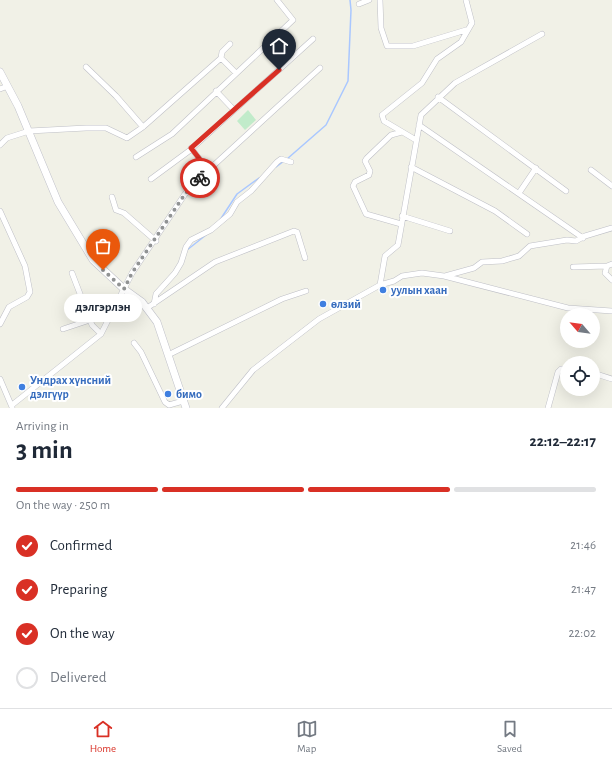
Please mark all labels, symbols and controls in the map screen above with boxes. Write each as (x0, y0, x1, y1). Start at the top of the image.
pin (262, 29, 296, 70)
icon: home (268, 35, 290, 57)
courier (180, 158, 220, 198)
icon: bike (189, 167, 211, 189)
pin (86, 229, 120, 270)
icon: bag (92, 235, 114, 257)
place label: уулын хаан (390, 284, 447, 297)
marker: уулын хаан (378, 285, 388, 295)
callout: дэлгэрлэн (64, 294, 142, 322)
place label: өлзий (331, 298, 361, 310)
marker: өлзий (318, 299, 328, 309)
text: дэлгэрлэн (75, 301, 131, 314)
north arrow (560, 308, 600, 348)
map controls (560, 308, 600, 396)
button: locate (560, 356, 600, 396)
place label: Ундрах хүнсний дэлгүүр (30, 374, 111, 400)
marker: Ундрах хүнсний дэлгүүр (17, 382, 27, 392)
place label: бимо (176, 388, 202, 400)
marker: бимо (163, 389, 173, 399)
text: Arriving in (16, 420, 69, 433)
text: 22:12–22:17 (530, 434, 596, 449)
text: 3 min (16, 437, 73, 463)
text: On the way · 250 m (16, 499, 110, 512)
icon: check (16, 535, 38, 557)
text: Confirmed (50, 538, 112, 553)
text: 21:46 (570, 539, 596, 552)
icon: check (16, 579, 38, 601)
text: Preparing (50, 582, 107, 597)
text: 21:47 (571, 583, 596, 596)
icon: check (16, 623, 38, 645)
text: On the way (50, 626, 115, 641)
text: 22:02 (568, 627, 596, 640)
text: Delivered (50, 670, 107, 685)
tab: Home (90, 718, 116, 755)
tab: Map (296, 718, 318, 755)
tab: Saved (497, 718, 522, 755)

